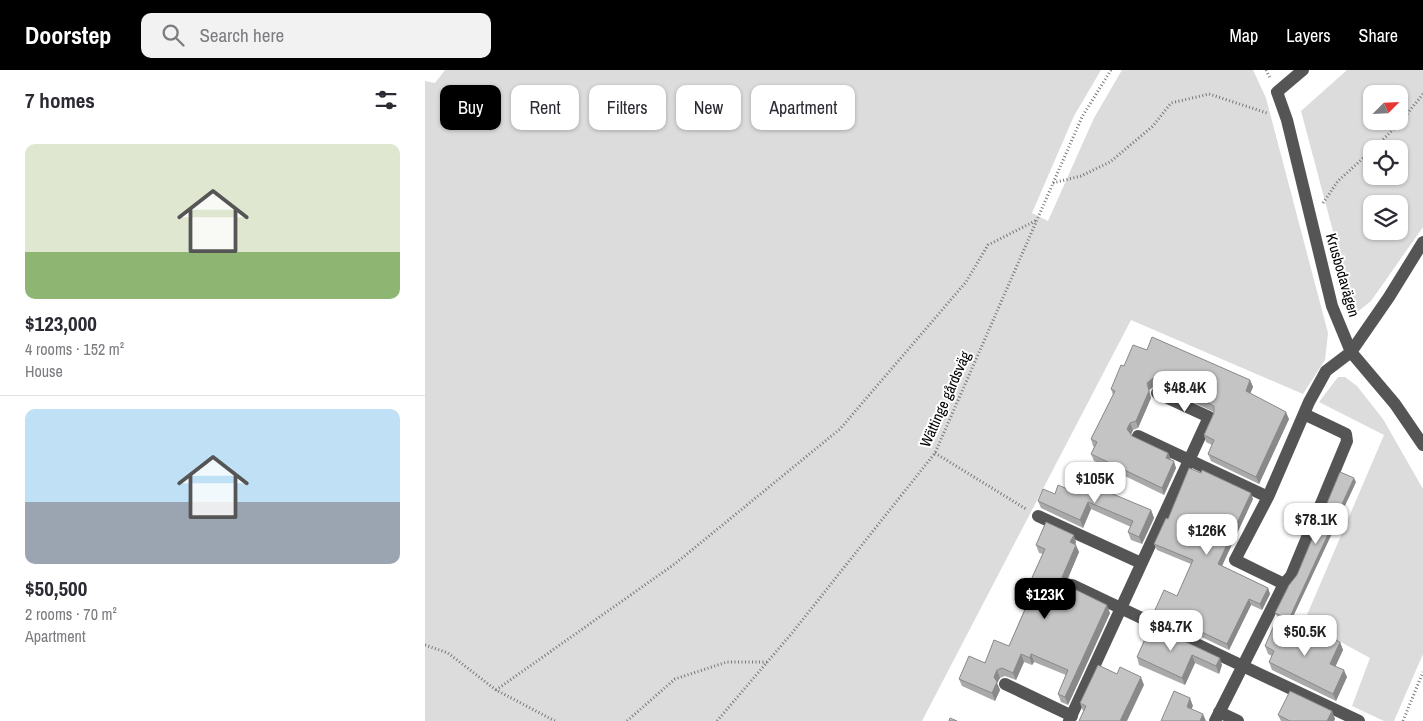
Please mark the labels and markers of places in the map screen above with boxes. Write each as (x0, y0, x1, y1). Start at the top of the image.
pin: $48.4K (1144, 370, 1226, 413)
pin: $105K (1060, 462, 1130, 504)
pin: $78.1K (1275, 502, 1357, 545)
pin: $126K (1172, 514, 1242, 556)
pin: $123K (1010, 578, 1080, 620)
pin: $84.7K (1130, 610, 1212, 652)
pin: $50.5K (1264, 614, 1346, 657)

